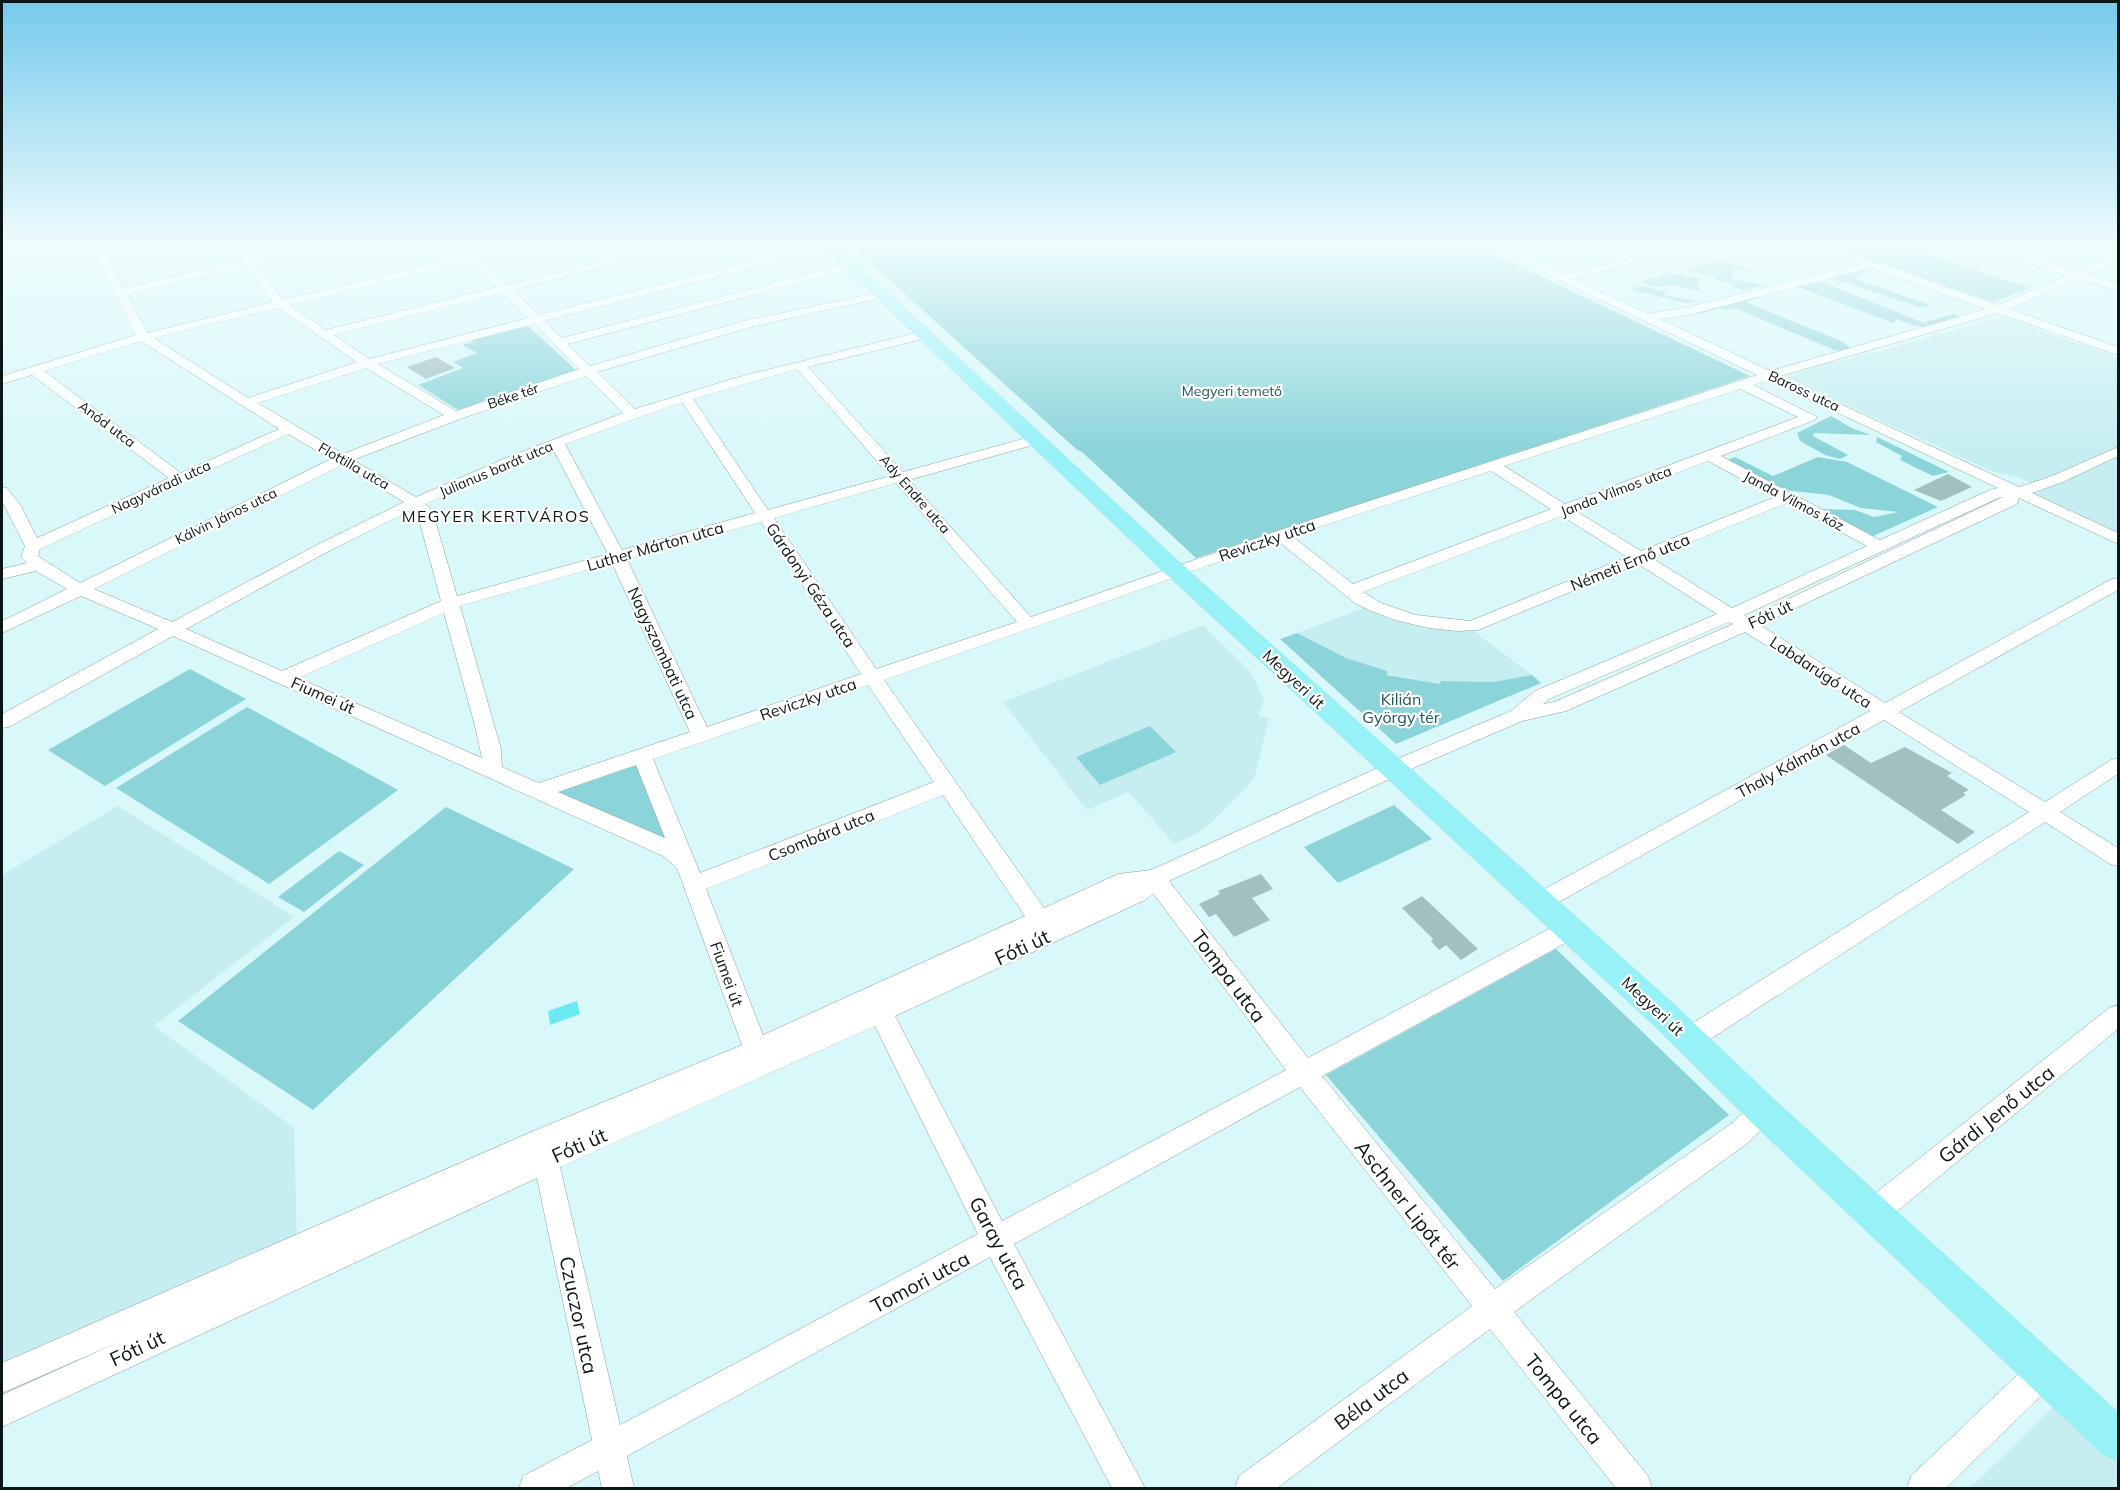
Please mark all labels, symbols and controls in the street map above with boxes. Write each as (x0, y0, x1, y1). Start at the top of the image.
street label: Baross utca (1765, 367, 1843, 415)
street label: Béke tér (485, 379, 542, 413)
park label: Megyeri temető (1182, 382, 1282, 400)
street label: Anód utca (75, 397, 139, 451)
street label: Julianus barát utca (436, 437, 556, 501)
street label: Flottilla utca (315, 438, 393, 494)
street label: Ady Endre utca (876, 451, 954, 537)
street label: Nagyváradi utca (108, 456, 214, 518)
street label: Janda Vilmos utca (1558, 462, 1674, 520)
street label: Janda Vilmos köz (1741, 467, 1847, 535)
street label: Kálvin János utca (172, 484, 280, 548)
district label: MEGYER KERTVÁROS (402, 506, 590, 526)
street label: Reviczky utca (1216, 514, 1318, 566)
street label: Luther Márton utca (584, 517, 726, 575)
street label: Gárdonyi Géza utca (762, 519, 860, 651)
street label: Németi Ernő utca (1567, 529, 1693, 595)
street label: Nagyszombati utca (624, 584, 702, 722)
street label: Fóti út (1745, 595, 1796, 633)
street label: Labdarúgó utca (1766, 632, 1876, 712)
street label: Megyeri út (1259, 645, 1330, 713)
street label: Fiumei út (288, 672, 358, 718)
street label: Reviczky utca (757, 673, 859, 725)
park label: Kilián György tér (1362, 689, 1440, 727)
street label: Thaly Kálmán utca (1733, 718, 1863, 802)
street label: Csombárd utca (765, 805, 877, 865)
street label: Fóti út (991, 923, 1053, 971)
street label: Tompa utca (1186, 925, 1272, 1027)
street label: Fiumei út (706, 939, 748, 1010)
street label: Megyeri út (1618, 972, 1689, 1040)
street label: Gárdi Jenő utca (1933, 1060, 2059, 1168)
street label: Fóti út (548, 1122, 610, 1168)
street label: Aschner Lipót tér (1350, 1135, 1467, 1275)
street label: Garay utca (964, 1192, 1034, 1294)
street label: Tomori utca (866, 1246, 974, 1318)
street label: Czuczor utca (554, 1254, 604, 1376)
street label: Fóti út (106, 1324, 168, 1372)
street label: Tompa utca (1520, 1349, 1608, 1449)
street label: Béla utca (1329, 1363, 1413, 1435)

